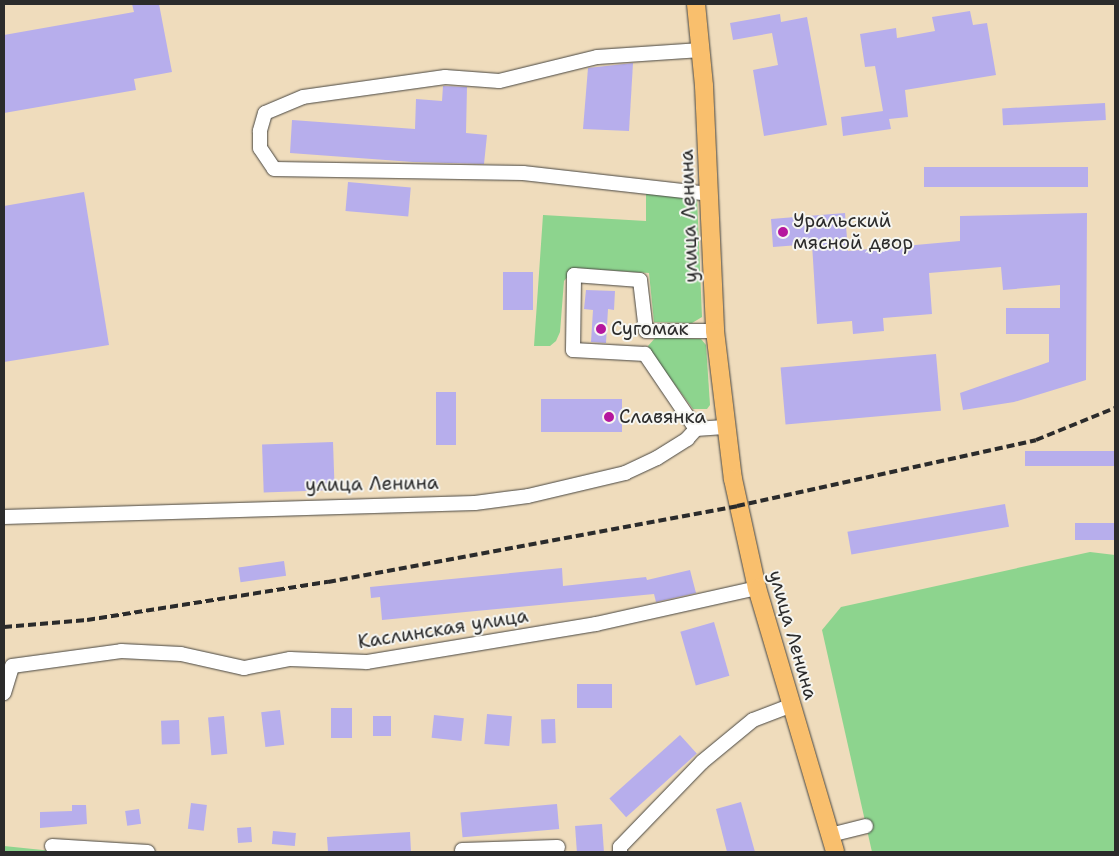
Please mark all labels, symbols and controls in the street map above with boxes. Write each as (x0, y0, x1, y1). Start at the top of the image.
street label: улица Ленина (675, 149, 703, 283)
place label: Уральский мясной двор (793, 210, 913, 254)
marker: Уральский мясной двор (777, 226, 789, 238)
place label: Сугомак (611, 318, 689, 340)
marker: Сугомак (595, 323, 607, 335)
place label: Славянка (619, 406, 706, 428)
marker: Славянка (603, 411, 615, 423)
street label: улица Ленина (305, 471, 439, 497)
street label: улица Ленина (764, 568, 822, 702)
street label: Каслинская улица (356, 604, 530, 654)

